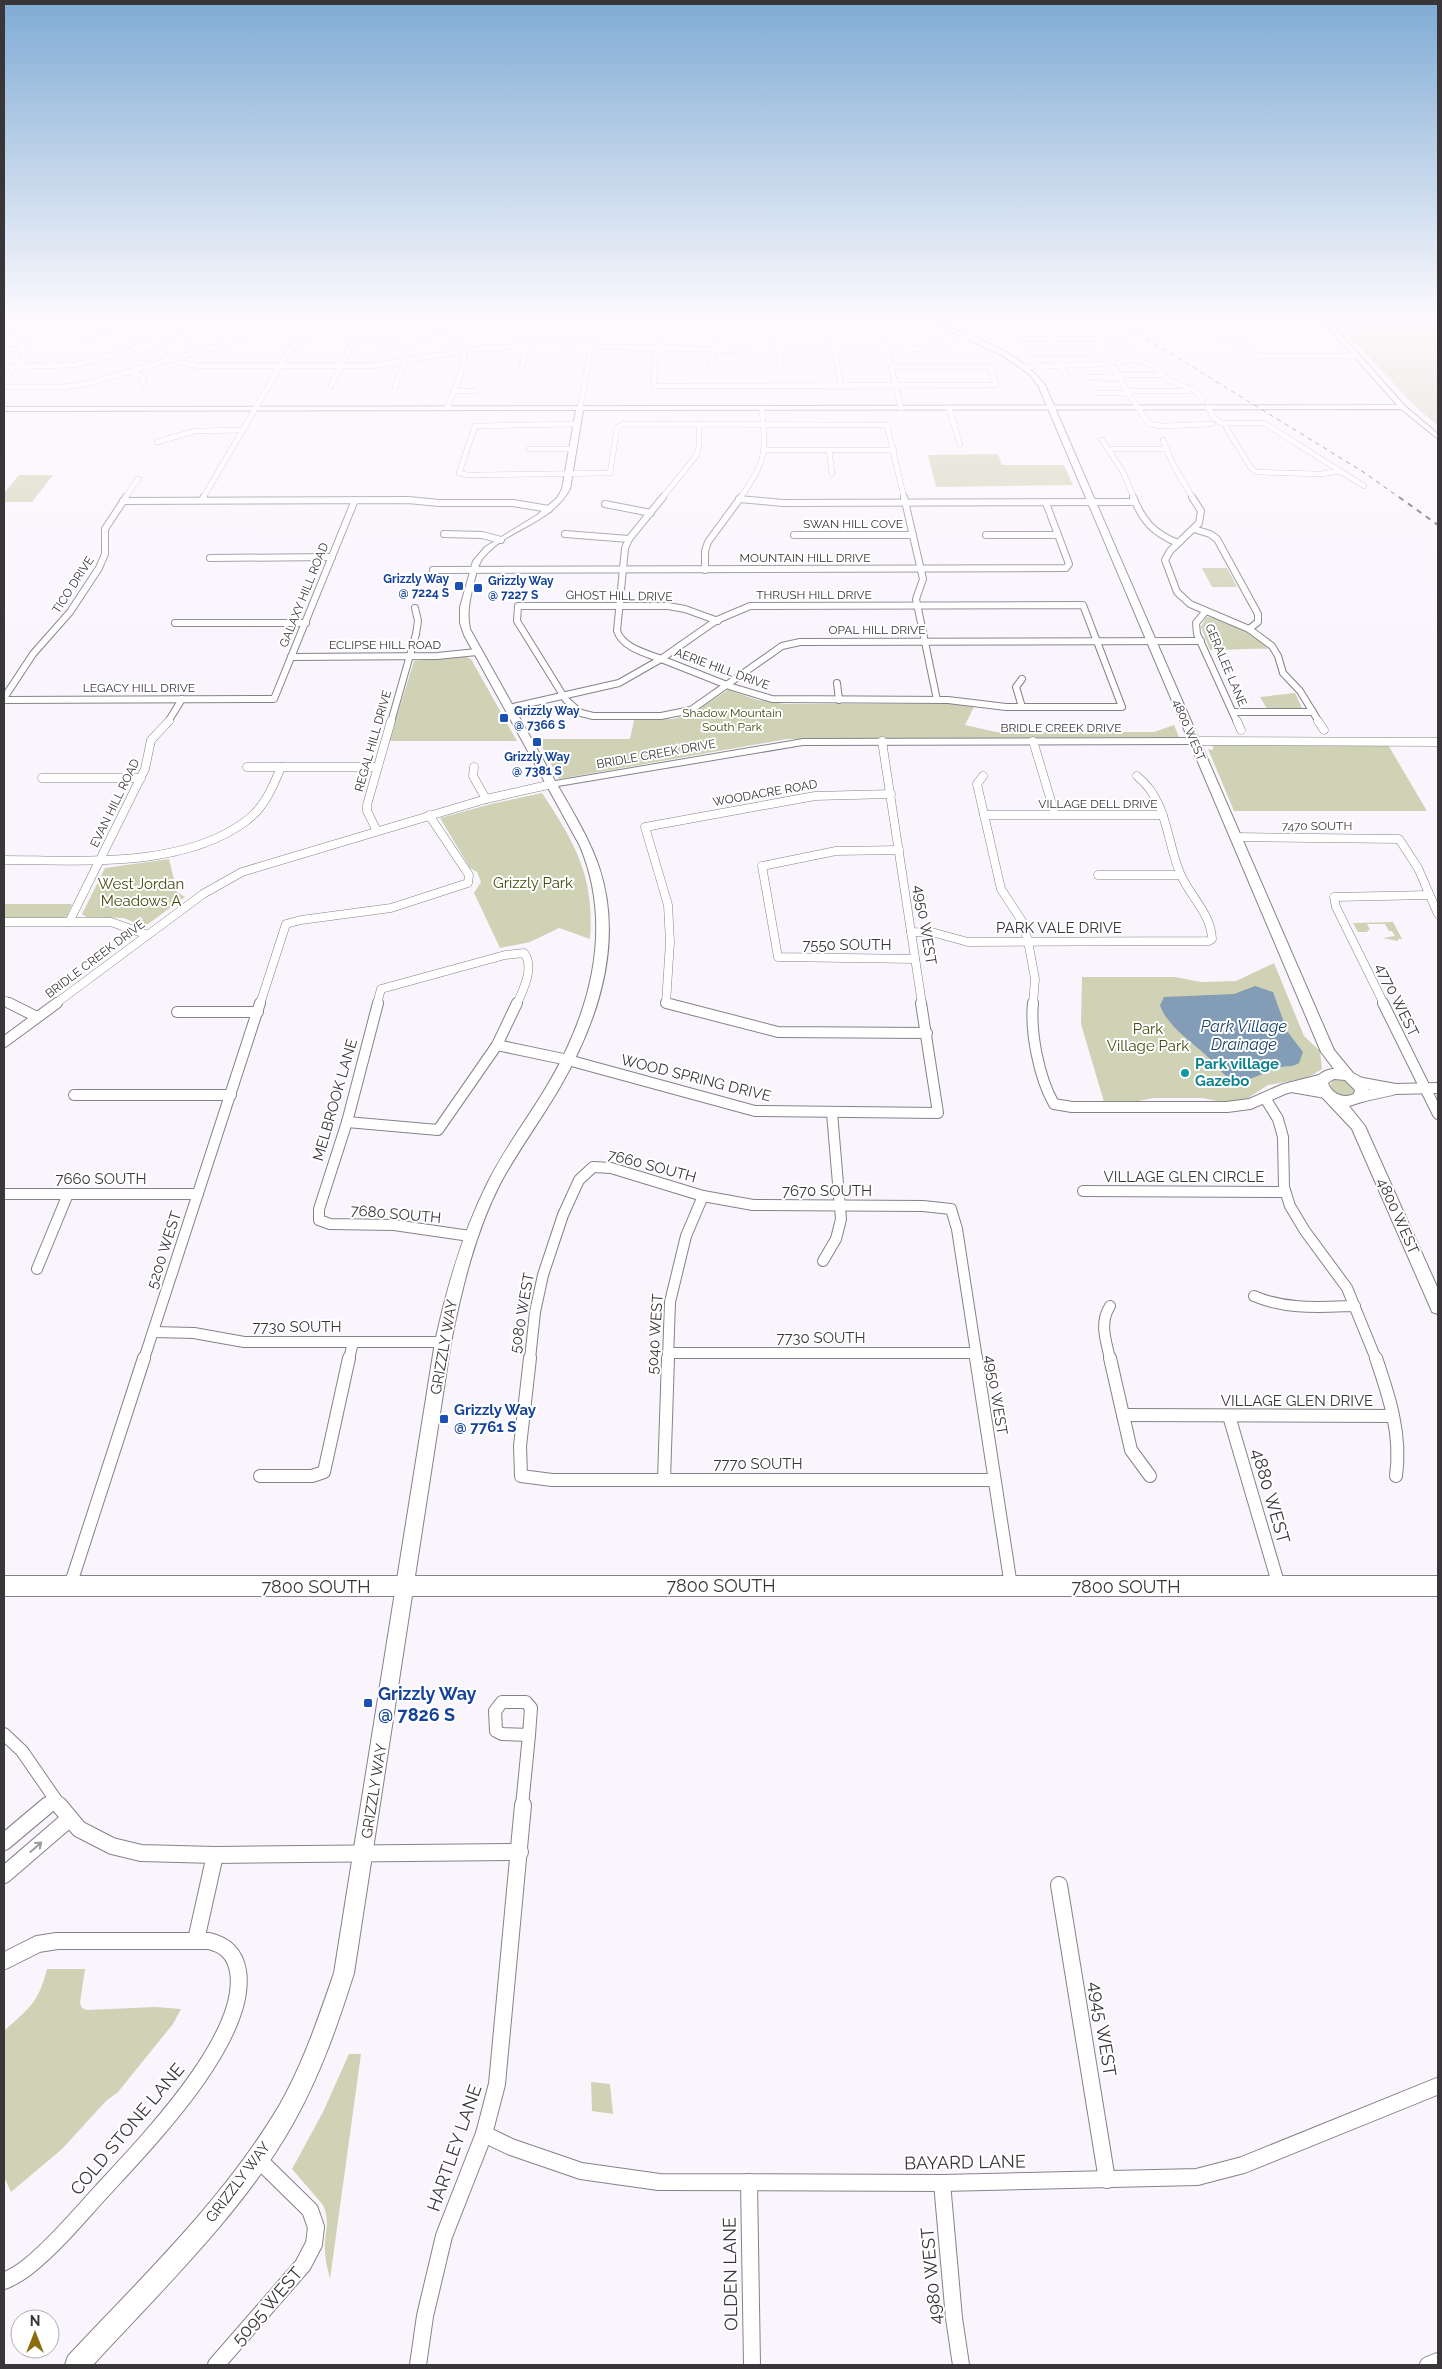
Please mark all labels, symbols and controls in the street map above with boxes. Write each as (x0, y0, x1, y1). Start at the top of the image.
street label: SWAN HILL COVE (803, 517, 903, 531)
street label: GALAXY HILL ROAD (277, 540, 332, 649)
street label: MOUNTAIN HILL DRIVE (739, 551, 871, 565)
street label: TICO DRIVE (49, 554, 97, 616)
place label: Grizzly Way @ 7224 S (383, 572, 449, 600)
place label: Grizzly Way @ 7227 S (488, 574, 554, 602)
marker: Grizzly Way @ 7224 S (453, 580, 465, 592)
marker: Grizzly Way @ 7227 S (472, 582, 484, 594)
street label: GHOST HILL DRIVE (565, 588, 673, 604)
street label: THRUSH HILL DRIVE (756, 588, 872, 602)
street label: GERALEE LANE (1202, 622, 1250, 708)
street label: OPAL HILL DRIVE (828, 623, 926, 637)
street label: ECLIPSE HILL ROAD (329, 638, 442, 652)
street label: AERIE HILL DRIVE (673, 645, 771, 693)
street label: LEGACY HILL DRIVE (83, 681, 195, 695)
street label: REGAL HILL DRIVE (352, 689, 394, 793)
street label: 4800 WEST (1170, 697, 1208, 763)
place label: Grizzly Way @ 7366 S (514, 704, 580, 732)
park label: Shadow Mountain South Park (682, 706, 782, 734)
marker: Grizzly Way @ 7366 S (498, 712, 510, 724)
street label: BRIDLE CREEK DRIVE (1001, 721, 1121, 735)
marker: Grizzly Way @ 7381 S (531, 736, 543, 748)
street label: BRIDLE CREEK DRIVE (595, 737, 717, 771)
place label: Grizzly Way @ 7381 S (504, 750, 570, 778)
street label: EVAN HILL ROAD (87, 756, 143, 850)
street label: WOODACRE ROAD (712, 777, 819, 809)
street label: VILLAGE DELL DRIVE (1038, 797, 1158, 811)
street label: 7470 SOUTH (1282, 819, 1352, 833)
park label: Grizzly Park (493, 874, 573, 892)
park label: West Jordan Meadows A (98, 875, 184, 910)
street label: 4950 WEST (910, 884, 940, 966)
street label: BRIDLE CREEK DRIVE (43, 917, 147, 1001)
street label: PARK VALE DRIVE (996, 919, 1122, 937)
street label: 7550 SOUTH (802, 936, 892, 954)
street label: 4770 WEST (1371, 960, 1423, 1040)
water label: Park Village Drainage (1201, 1017, 1288, 1054)
park label: Park Village Park (1107, 1020, 1189, 1055)
street label: MELBROOK LANE (309, 1037, 361, 1163)
street label: WOOD SPRING DRIVE (619, 1051, 773, 1105)
place label: Park village Gazebo (1195, 1055, 1279, 1090)
marker: Park village Gazebo (1179, 1067, 1191, 1079)
street label: 7660 SOUTH (606, 1146, 698, 1186)
street label: VILLAGE GLEN CIRCLE (1104, 1168, 1264, 1186)
street label: 7660 SOUTH (55, 1170, 147, 1188)
street label: 4800 WEST (1373, 1175, 1423, 1257)
street label: 7670 SOUTH (782, 1182, 872, 1200)
street label: 7680 SOUTH (350, 1201, 442, 1227)
street label: 5200 WEST (143, 1209, 185, 1291)
street label: 5080 WEST (506, 1271, 538, 1355)
street label: 5040 WEST (643, 1293, 667, 1375)
street label: GRIZZLY WAY (427, 1298, 461, 1396)
street label: 7730 SOUTH (253, 1318, 341, 1336)
street label: 7730 SOUTH (777, 1329, 865, 1347)
street label: 4950 WEST (981, 1354, 1011, 1436)
street label: VILLAGE GLEN DRIVE (1221, 1392, 1373, 1410)
place label: Grizzly Way @ 7761 S (454, 1401, 537, 1436)
marker: Grizzly Way @ 7761 S (438, 1413, 450, 1425)
street label: 4880 WEST (1247, 1446, 1295, 1546)
street label: 7770 SOUTH (714, 1455, 802, 1473)
street label: 7800 SOUTH (666, 1575, 776, 1596)
street label: 7800 SOUTH (261, 1576, 371, 1597)
street label: 7800 SOUTH (1071, 1576, 1181, 1597)
place label: Grizzly Way @ 7826 S (378, 1683, 477, 1725)
marker: Grizzly Way @ 7826 S (362, 1697, 374, 1709)
street label: GRIZZLY WAY (358, 1742, 390, 1840)
one-way arrow (30, 1841, 43, 1852)
street label: 4945 WEST (1085, 1980, 1121, 2078)
street label: COLD STONE LANE (66, 2059, 188, 2199)
street label: HARTLEY LANE (422, 2082, 486, 2214)
street label: GRIZZLY WAY (202, 2138, 274, 2226)
street label: BAYARD LANE (904, 2150, 1026, 2174)
street label: OLDEN LANE (719, 2217, 741, 2331)
street label: 4980 WEST (916, 2226, 946, 2326)
street label: 5095 WEST (227, 2263, 307, 2349)
north arrow (10, 2309, 60, 2359)
text: N (30, 2313, 40, 2329)

